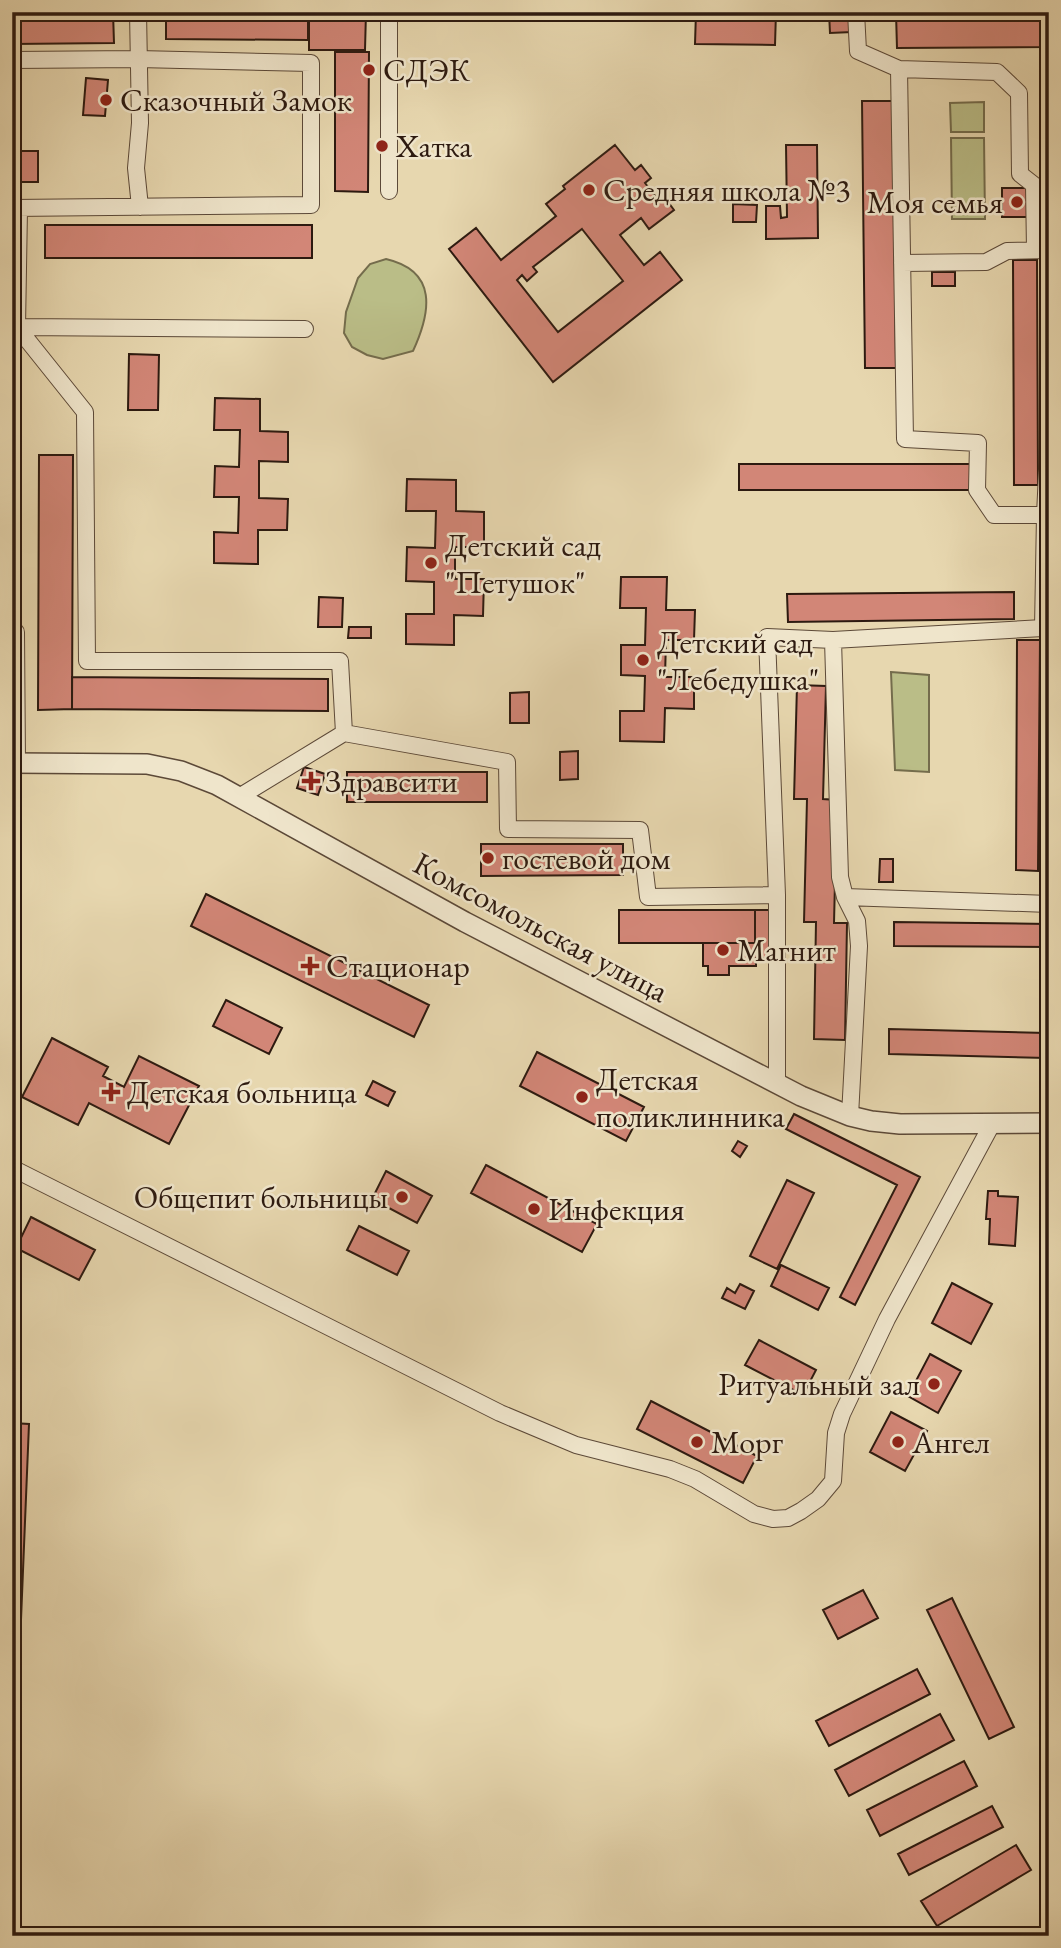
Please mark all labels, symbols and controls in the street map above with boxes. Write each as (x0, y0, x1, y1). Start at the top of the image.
place label: СДЭК (383, 49, 471, 91)
marker: СДЭК (361, 62, 377, 78)
place label: Сказочный Замок (120, 79, 352, 121)
marker: Сказочный Замок (98, 92, 114, 108)
place label: Хатка (395, 125, 472, 167)
marker: Хатка (374, 138, 390, 154)
place label: Средняя школа №3 (603, 169, 851, 211)
place label: Моя семья (867, 181, 1003, 223)
marker: Средняя школа №3 (581, 182, 597, 198)
marker: Моя семья (1009, 194, 1025, 210)
place label: Детский сад "Петушок" (445, 524, 602, 603)
marker: Детский сад "Петушок" (423, 555, 439, 571)
place label: Детский сад "Лебедушка" (657, 621, 819, 700)
marker: Детский сад "Лебедушка" (635, 652, 651, 668)
place label: Здравсити (325, 760, 458, 802)
marker: Здравсити (303, 773, 319, 789)
place label: гостевой дом (502, 837, 671, 879)
street label: Комсомольская улица (406, 842, 676, 1012)
marker: гостевой дом (480, 850, 496, 866)
place label: Магнит (737, 929, 836, 971)
marker: Магнит (715, 942, 731, 958)
place label: Стационар (326, 945, 470, 987)
marker: Стационар (300, 956, 320, 976)
place label: Детская поликлинника (596, 1058, 785, 1137)
place label: Детская больница (127, 1071, 357, 1113)
marker: Детская больница (101, 1082, 121, 1102)
marker: Детская поликлинника (574, 1089, 590, 1105)
place label: Общепит больницы (134, 1176, 388, 1218)
place label: Инфекция (548, 1188, 685, 1230)
marker: Общепит больницы (394, 1189, 410, 1205)
marker: Инфекция (526, 1201, 542, 1217)
place label: Ритуальный зал (718, 1363, 920, 1405)
marker: Ритуальный зал (926, 1376, 942, 1392)
place label: Морг (711, 1421, 784, 1463)
place label: Ангел (911, 1421, 990, 1463)
marker: Морг (689, 1434, 705, 1450)
marker: Ангел (890, 1434, 906, 1450)

